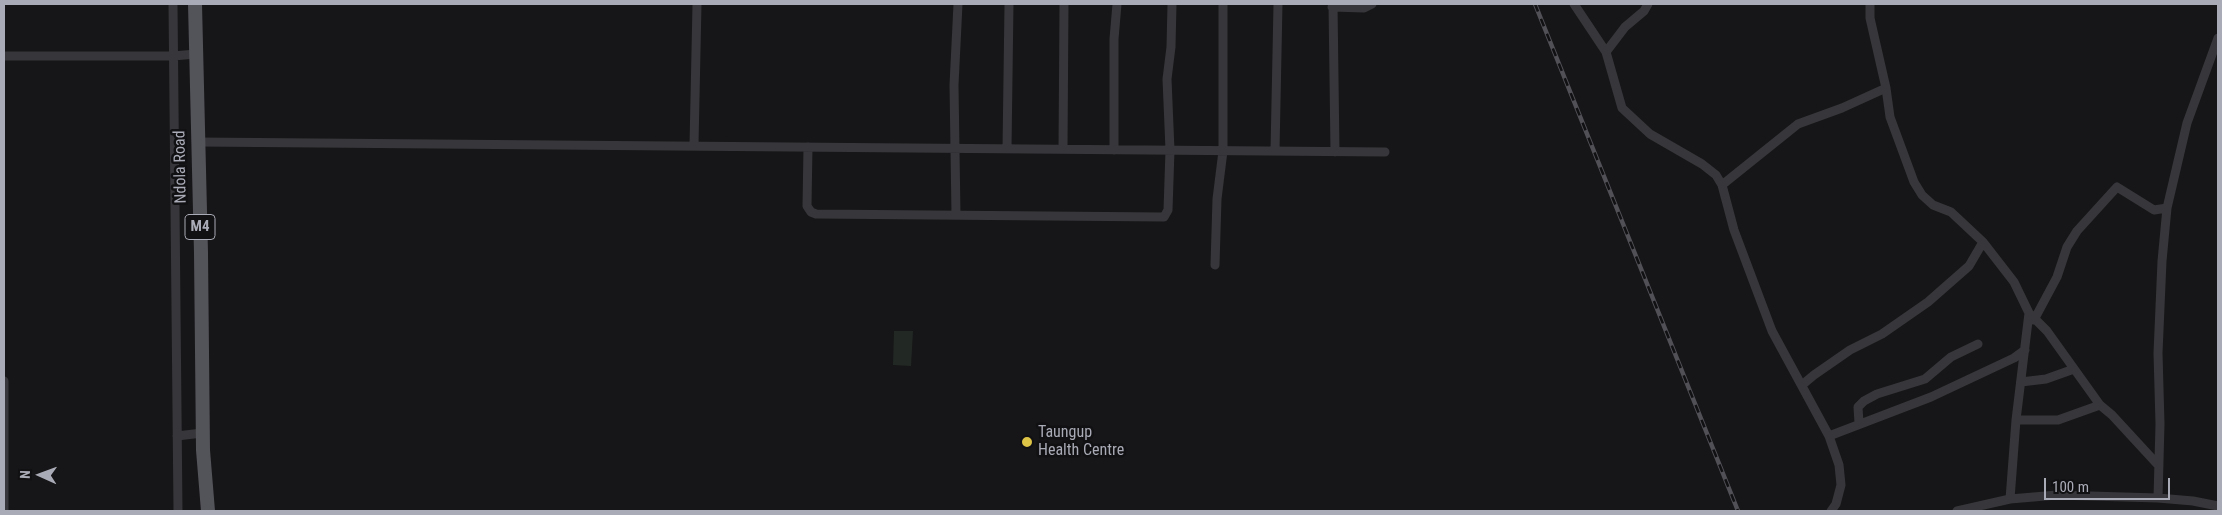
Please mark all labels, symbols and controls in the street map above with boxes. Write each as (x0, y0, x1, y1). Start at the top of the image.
street label: Ndola Road (171, 130, 191, 204)
road number: M4 (185, 214, 215, 240)
place label: Taungup Health Centre (1038, 423, 1124, 461)
marker: Taungup Health Centre (1020, 435, 1034, 449)
north arrow (15, 450, 65, 500)
scale bar (2047, 468, 2173, 500)
text: N (17, 470, 33, 479)
text: 100 m (2052, 478, 2089, 496)

